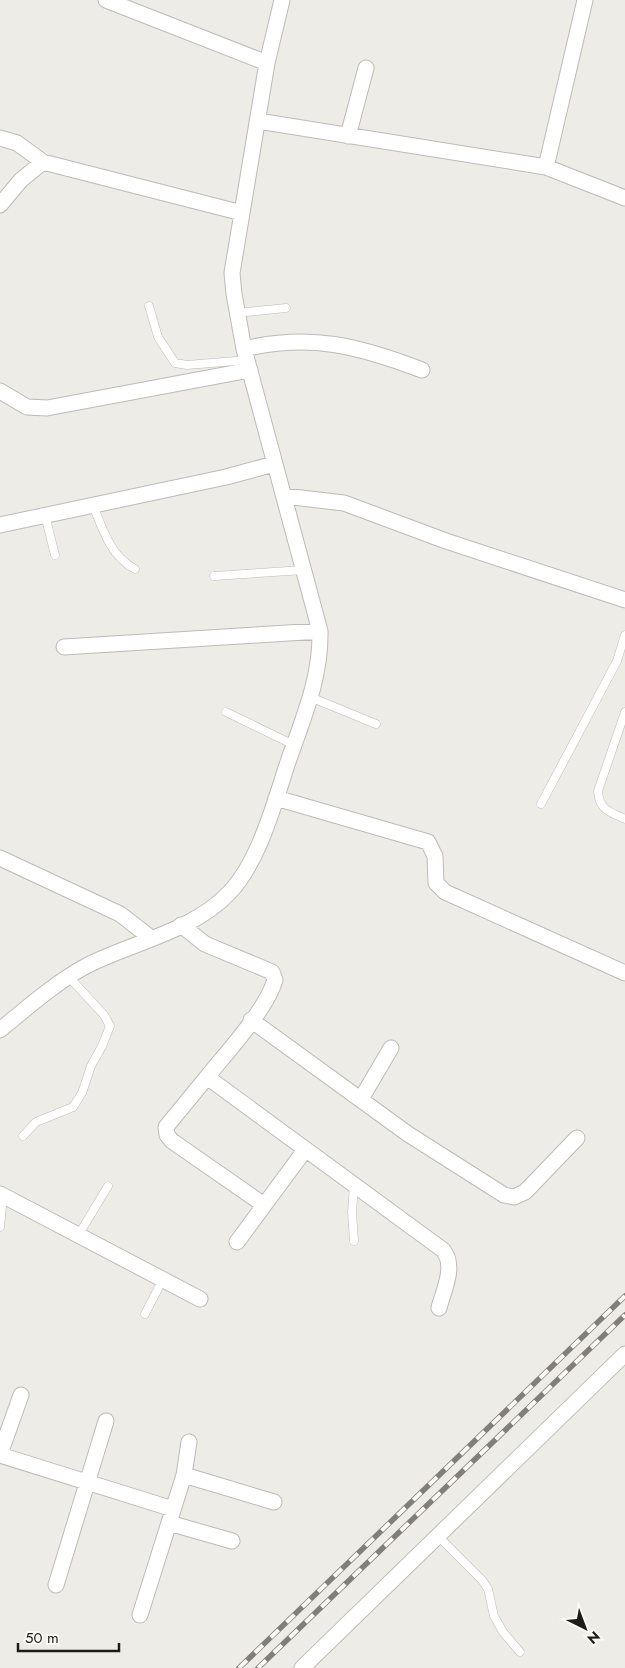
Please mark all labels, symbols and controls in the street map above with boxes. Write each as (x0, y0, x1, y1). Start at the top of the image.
north arrow (560, 1603, 610, 1653)
scale bar (18, 1620, 119, 1652)
text: 50 m (25, 1627, 59, 1649)
text: N (583, 1627, 605, 1649)

